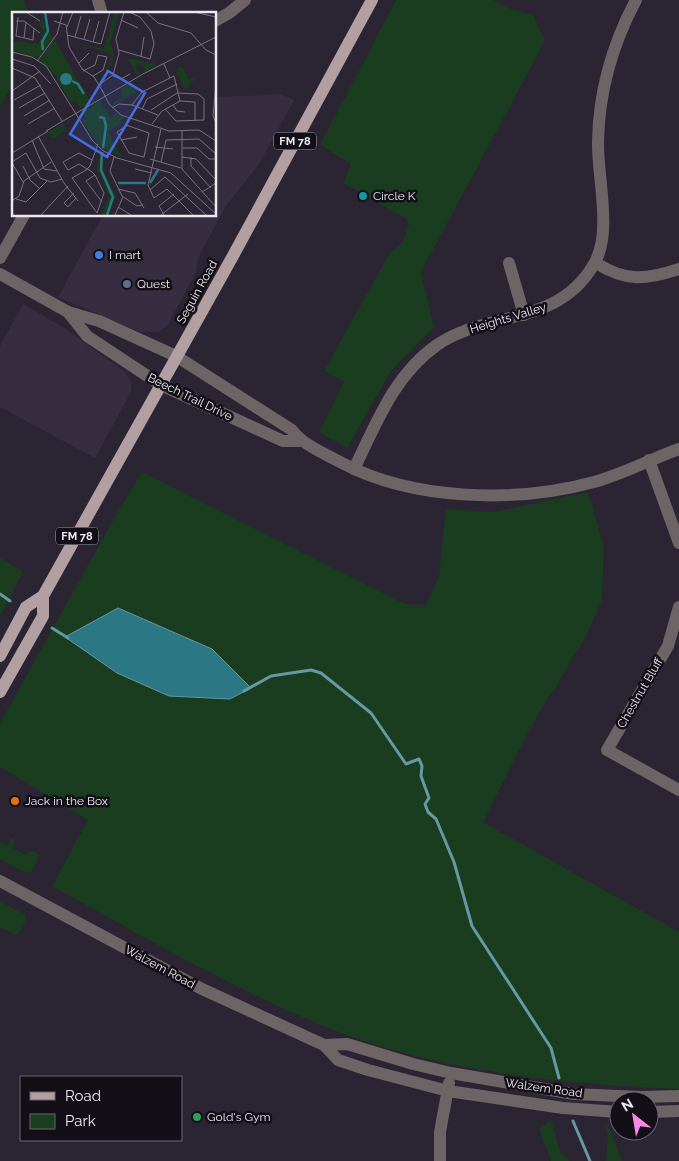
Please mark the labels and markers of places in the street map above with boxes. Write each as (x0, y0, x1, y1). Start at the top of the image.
place label: Circle K (373, 189, 416, 203)
marker: Circle K (357, 190, 369, 202)
place label: I mart (109, 248, 141, 262)
marker: I mart (93, 249, 105, 261)
place label: Quest (137, 277, 170, 291)
marker: Quest (121, 278, 133, 290)
place label: Jack in the Box (25, 794, 108, 808)
marker: Jack in the Box (9, 795, 21, 807)
place label: Gold's Gym (207, 1110, 271, 1124)
marker: Gold's Gym (191, 1111, 203, 1123)

